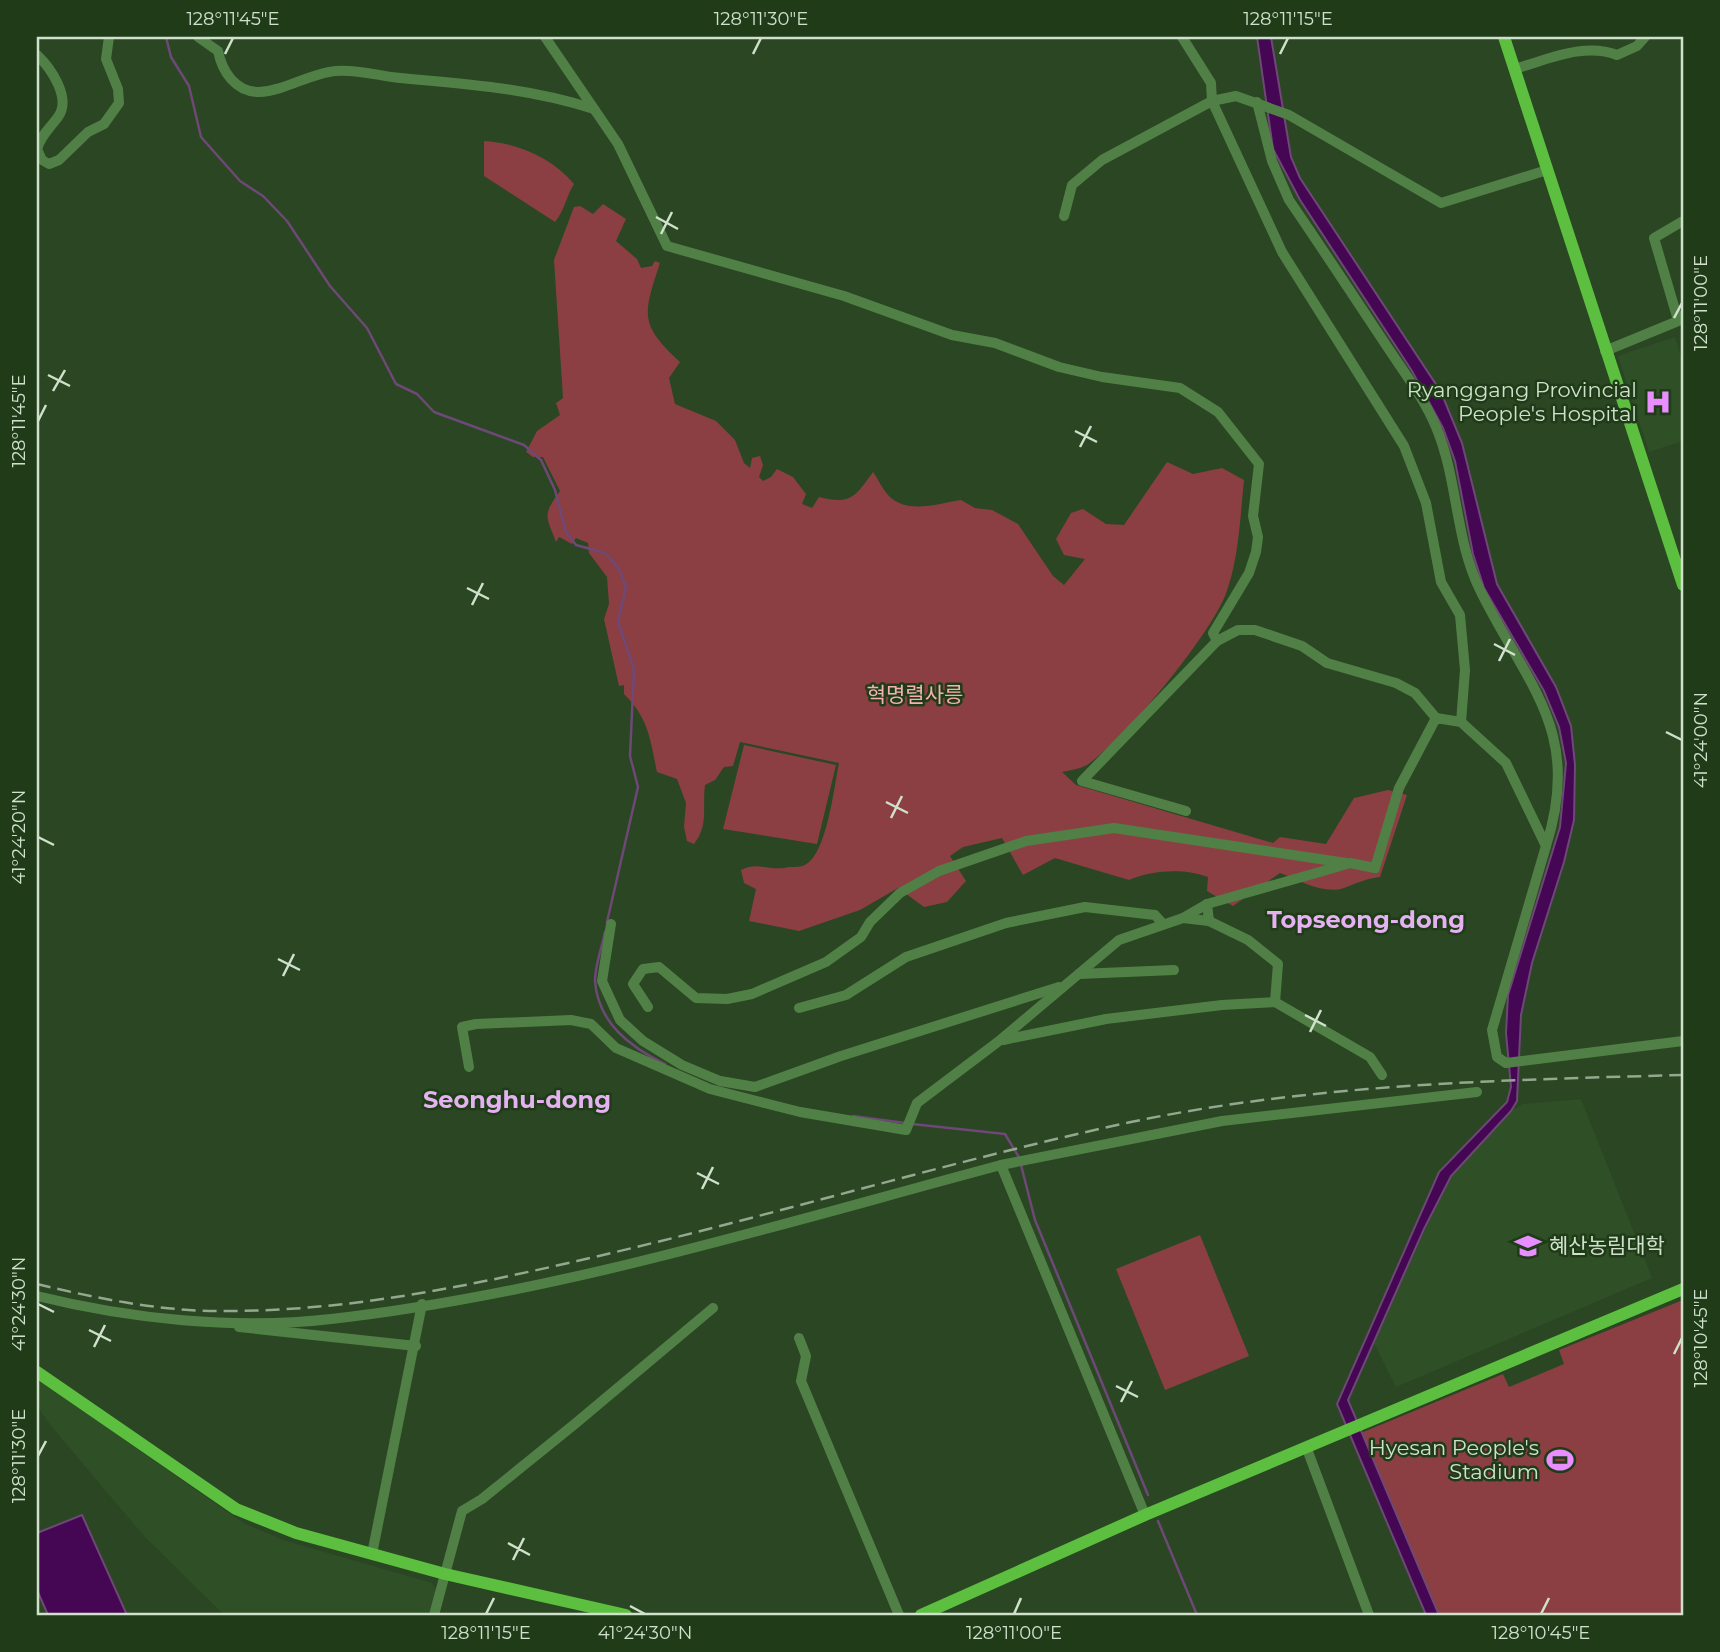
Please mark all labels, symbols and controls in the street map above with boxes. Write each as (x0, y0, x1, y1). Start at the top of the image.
text: 128°11'45"E (186, 8, 280, 30)
text: 128°11'30"E (714, 8, 808, 30)
text: 128°11'15"E (1243, 8, 1333, 30)
text: 128°11'00"E (1690, 255, 1712, 351)
text: 128°11'45"E (8, 374, 30, 468)
place label: Ryanggang Provincial People's Hospital (1407, 377, 1637, 426)
hospital icon: Ryanggang Provincial People's Hospital (1643, 387, 1673, 417)
park label: 혁명렬사릉 (867, 682, 963, 707)
text: 41°24'00"N (1690, 692, 1712, 788)
text: 41°24'20"N (8, 790, 30, 884)
district label: Topseong-dong (1267, 905, 1465, 934)
district label: Seonghu-dong (423, 1085, 611, 1114)
school or university icon: 혜산농림대학 (1513, 1231, 1543, 1261)
place label: 혜산농림대학 (1549, 1233, 1665, 1258)
text: 41°24'30"N (8, 1257, 30, 1351)
text: 128°10'45"E (1690, 1289, 1712, 1387)
text: 128°11'30"E (8, 1409, 30, 1503)
place label: Hyesan People's Stadium (1369, 1435, 1539, 1484)
sports icon: Hyesan People's Stadium (1545, 1445, 1575, 1475)
text: 128°11'15"E (441, 1622, 531, 1644)
text: 41°24'30"N (598, 1622, 692, 1644)
text: 128°11'00"E (966, 1622, 1062, 1644)
text: 128°10'45"E (1492, 1622, 1590, 1644)

